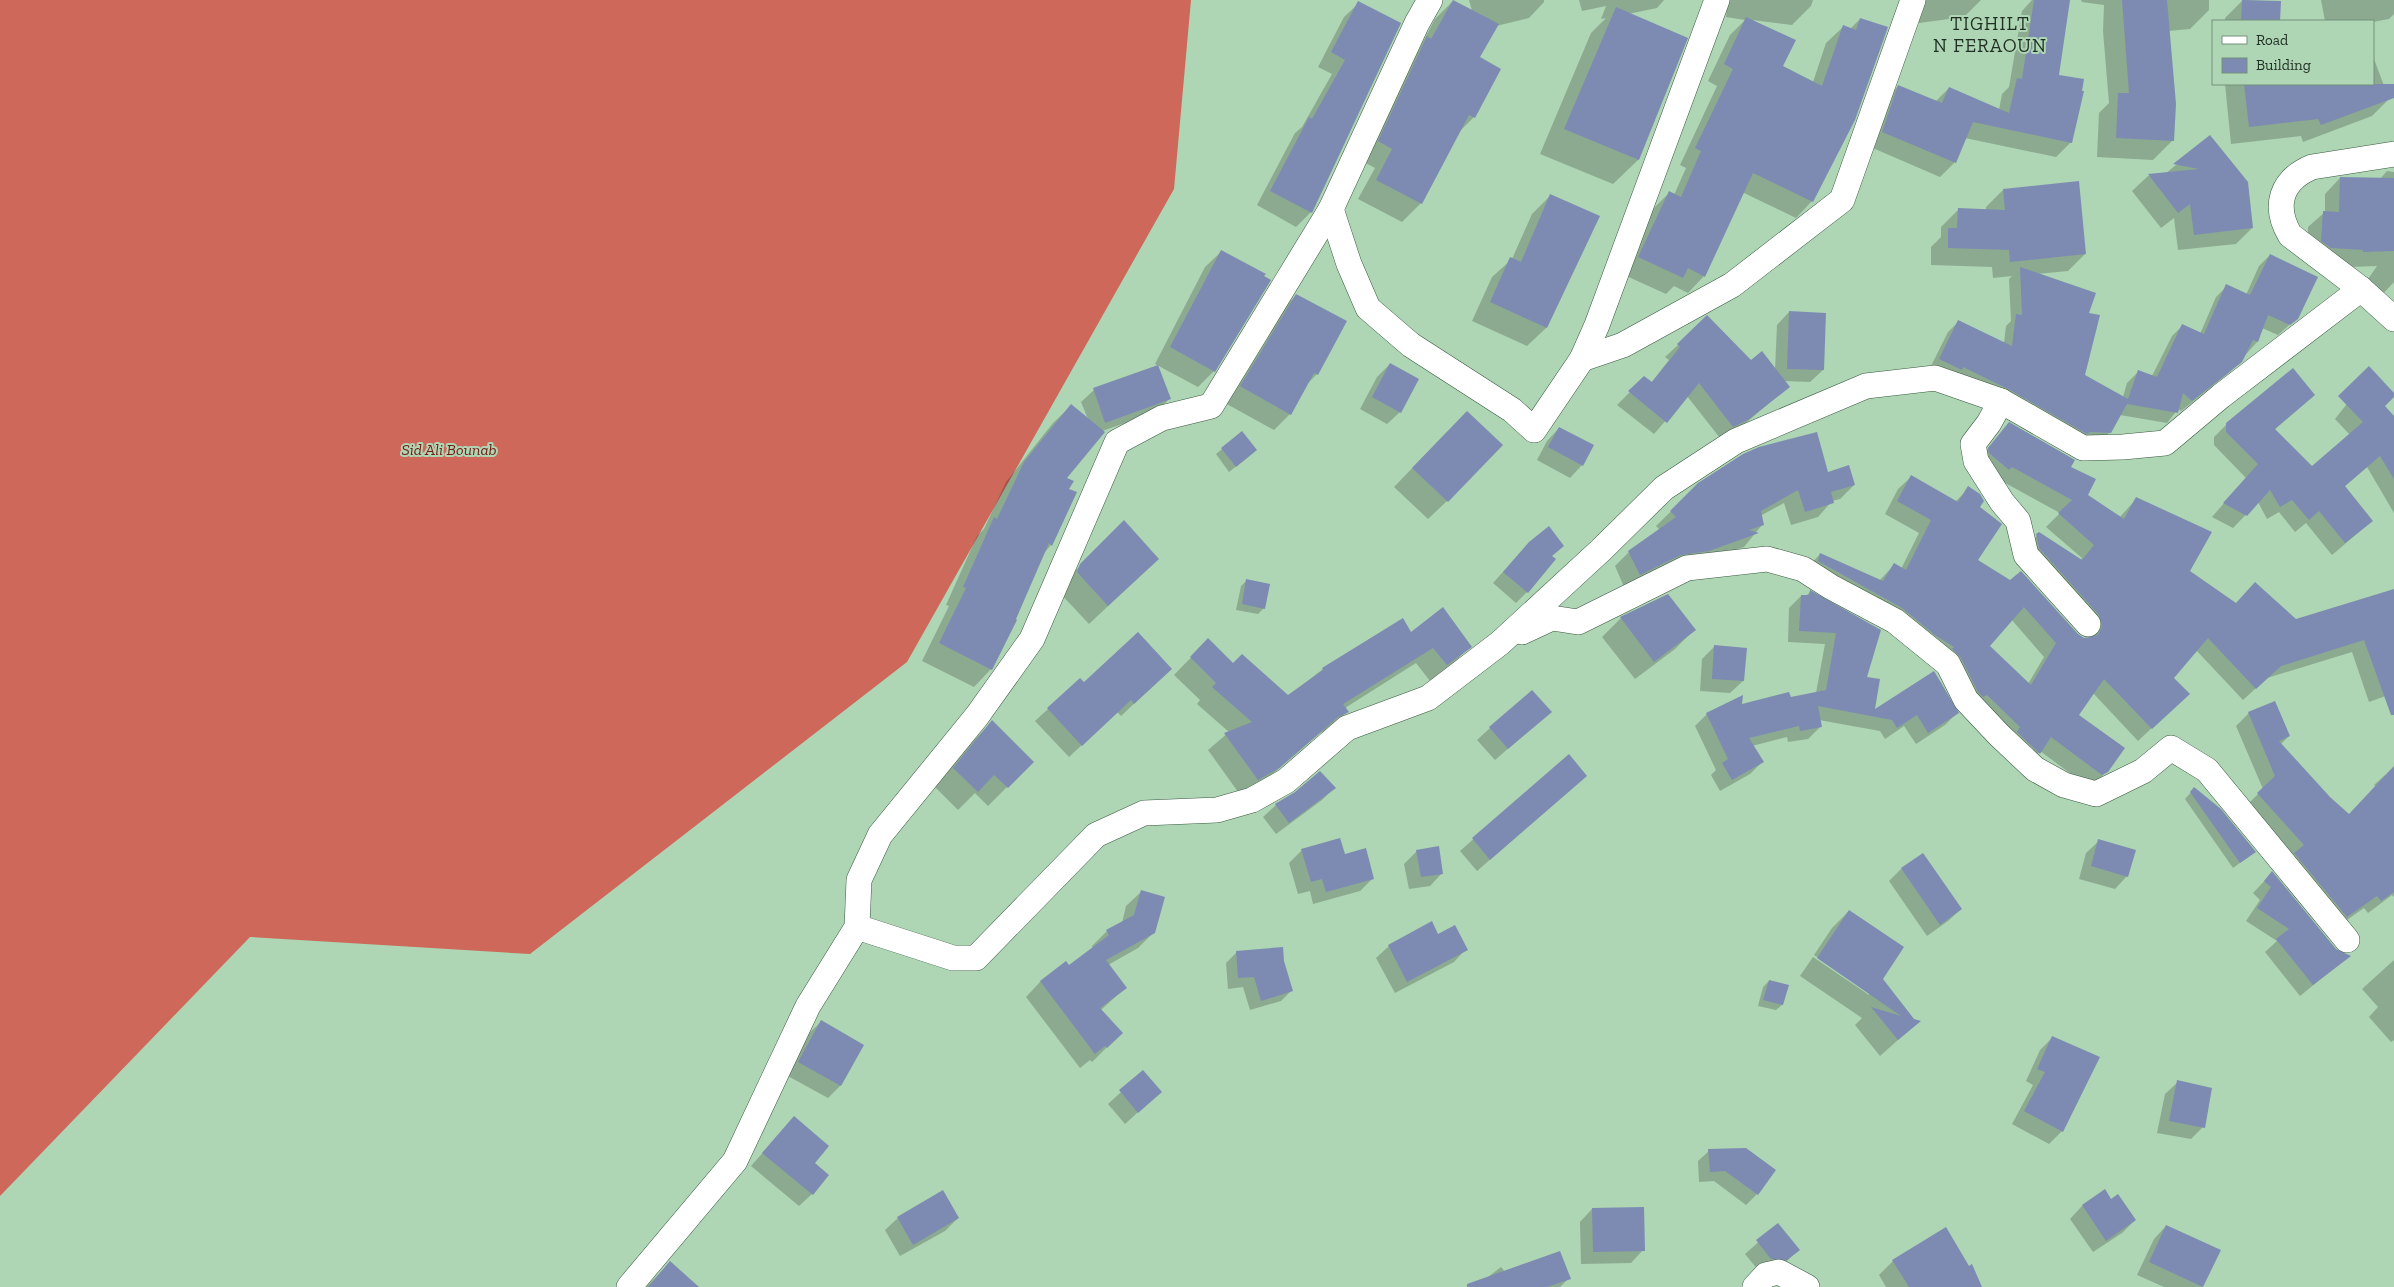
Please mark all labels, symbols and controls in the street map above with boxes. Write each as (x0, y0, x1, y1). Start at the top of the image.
district label: TIGHILT N FERAOUN (1933, 12, 2047, 57)
legend (2212, 20, 2374, 85)
text: Road (2256, 31, 2289, 49)
text: Building (2256, 56, 2311, 74)
park label: Sid Ali Bounab (401, 440, 497, 459)

